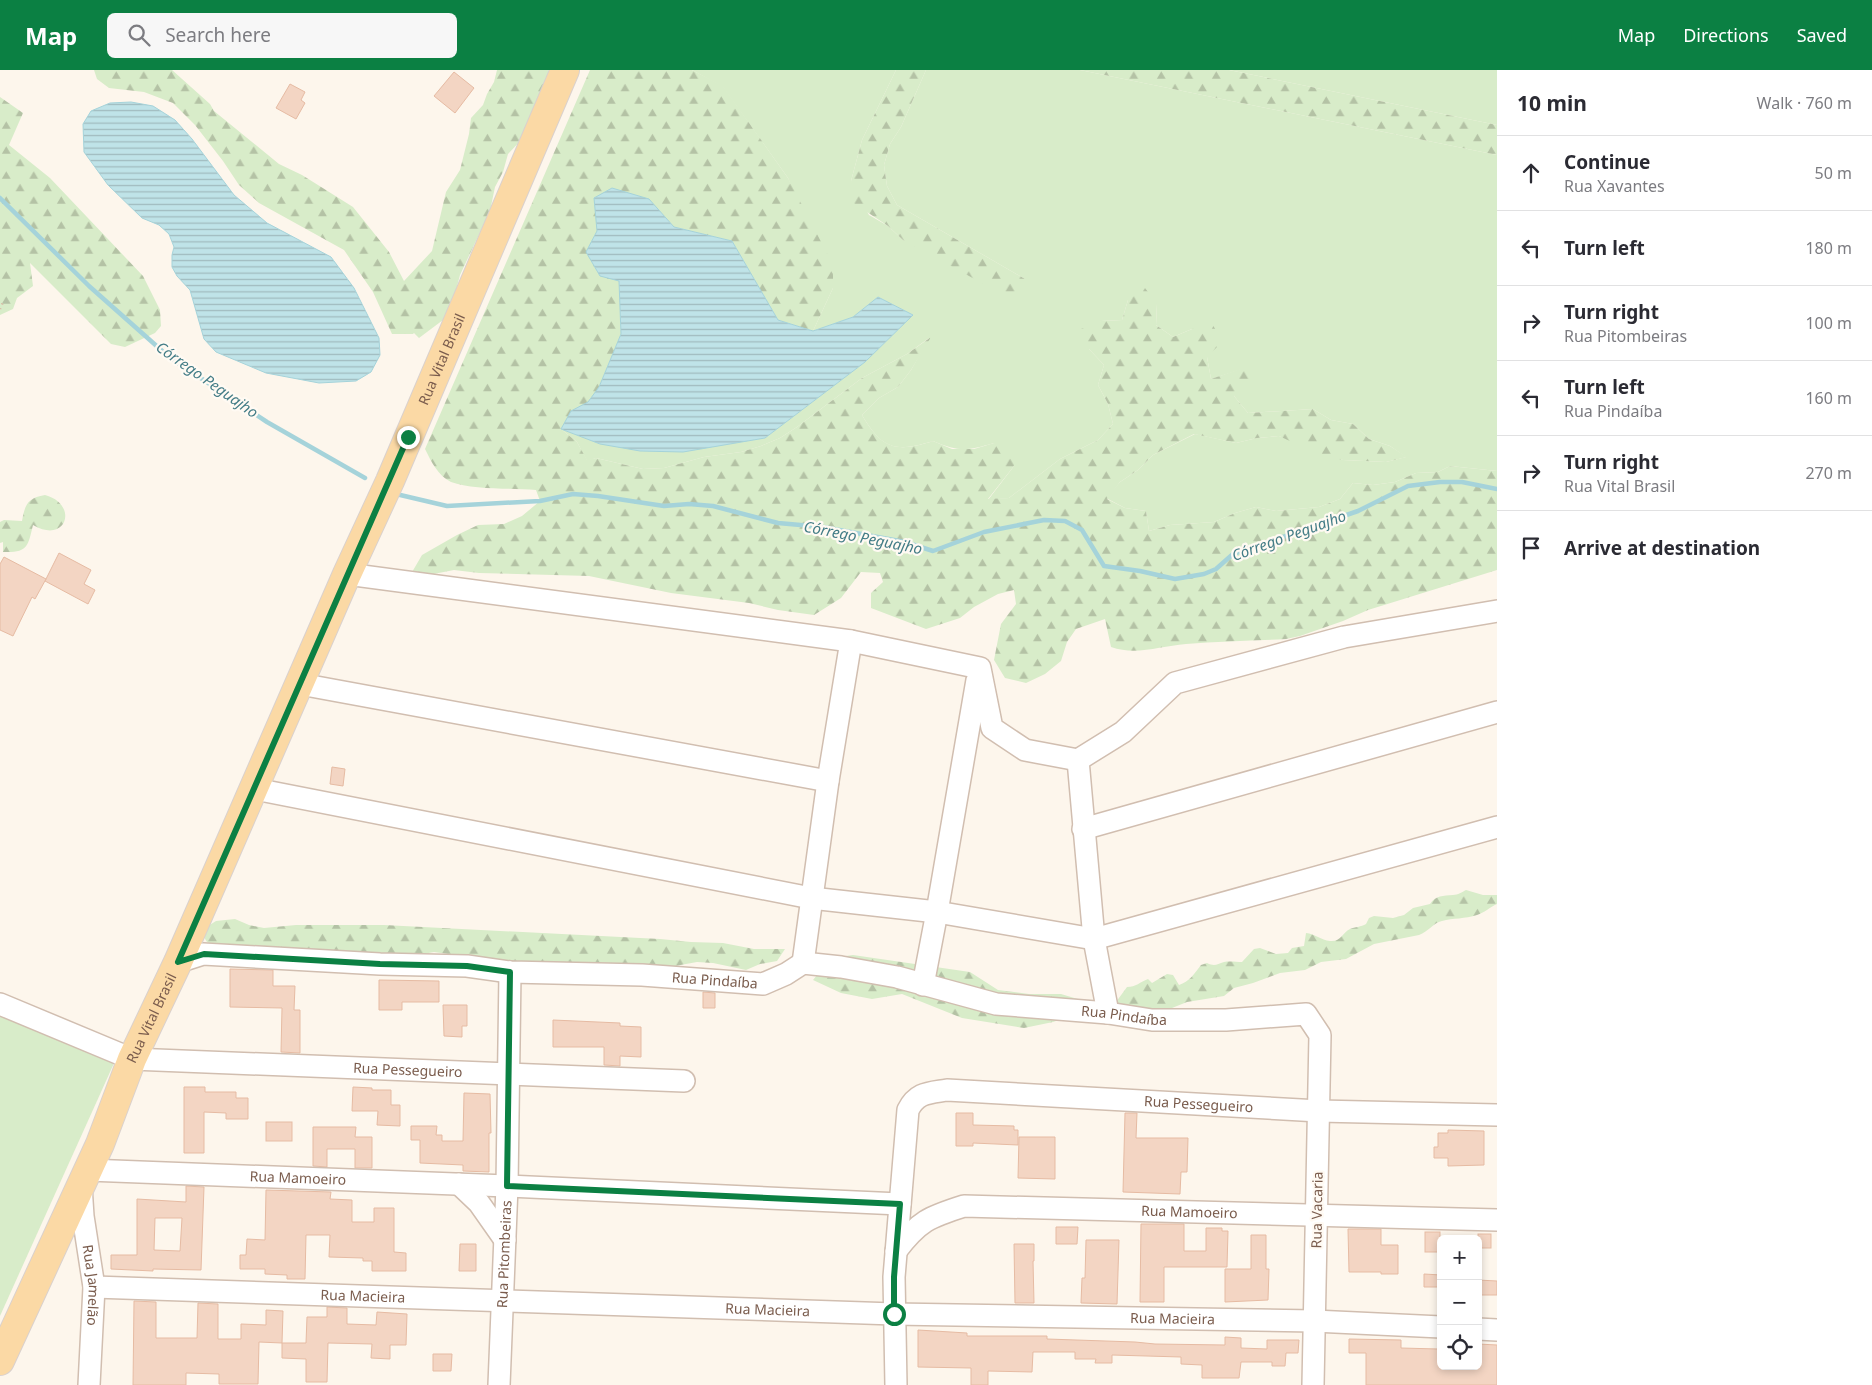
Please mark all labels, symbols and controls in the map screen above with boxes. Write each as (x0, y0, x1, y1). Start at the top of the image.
search box (107, 13, 457, 58)
text: Map (25, 19, 77, 52)
icon: search (125, 21, 153, 49)
text: Search here (165, 22, 271, 48)
text: Map (1618, 23, 1655, 47)
text: Directions (1683, 23, 1769, 47)
text: Saved (1797, 23, 1847, 47)
text: 10 min (1517, 89, 1587, 117)
text: Walk · 760 m (1757, 92, 1852, 114)
text: Continue (1564, 149, 1650, 175)
icon: ahead (1517, 159, 1545, 187)
text: 50 m (1815, 162, 1852, 184)
text: Rua Xavantes (1564, 175, 1665, 197)
icon: left (1517, 234, 1545, 262)
text: Turn left (1564, 235, 1645, 261)
text: 180 m (1805, 237, 1852, 259)
text: Turn right (1564, 299, 1659, 325)
icon: right (1517, 309, 1545, 337)
street label: Rua Vital Brasil (413, 311, 469, 408)
text: 100 m (1805, 312, 1852, 334)
text: Rua Pitombeiras (1564, 325, 1687, 347)
water label: Córrego Peguajho (153, 336, 263, 422)
text: Turn left (1564, 374, 1645, 400)
icon: left (1517, 384, 1545, 412)
text: 160 m (1805, 387, 1852, 409)
text: Rua Pindaíba (1564, 400, 1662, 422)
route end (397, 426, 420, 449)
text: Turn right (1564, 449, 1659, 475)
icon: right (1517, 459, 1545, 487)
text: 270 m (1805, 462, 1852, 484)
text: Rua Vital Brasil (1564, 475, 1675, 497)
water label: Córrego Peguajho (1229, 505, 1349, 565)
water label: Córrego Peguajho (802, 516, 924, 558)
icon: arrive (1517, 534, 1545, 562)
text: Arrive at destination (1564, 535, 1760, 561)
street label: Rua Pindaíba (671, 967, 759, 993)
street label: Rua Vital Brasil (121, 970, 180, 1066)
street label: Rua Pindaíba (1081, 1001, 1167, 1029)
street label: Rua Pessegueiro (353, 1058, 463, 1081)
street label: Rua Pessegueiro (1144, 1091, 1254, 1116)
street label: Rua Mamoeiro (249, 1166, 346, 1189)
street label: Rua Vacaria (1306, 1172, 1327, 1248)
street label: Rua Pitombeiras (492, 1200, 515, 1308)
street label: Rua Mamoeiro (1141, 1201, 1238, 1222)
map controls (1437, 1235, 1482, 1370)
button: + (1437, 1235, 1482, 1280)
street label: Rua Jamelão (79, 1243, 104, 1326)
button: − (1437, 1280, 1482, 1325)
street label: Rua Macieira (320, 1285, 406, 1306)
street label: Rua Macieira (725, 1298, 810, 1320)
route start (883, 1303, 906, 1326)
street label: Rua Macieira (1130, 1308, 1215, 1328)
button: locate (1437, 1325, 1482, 1370)

